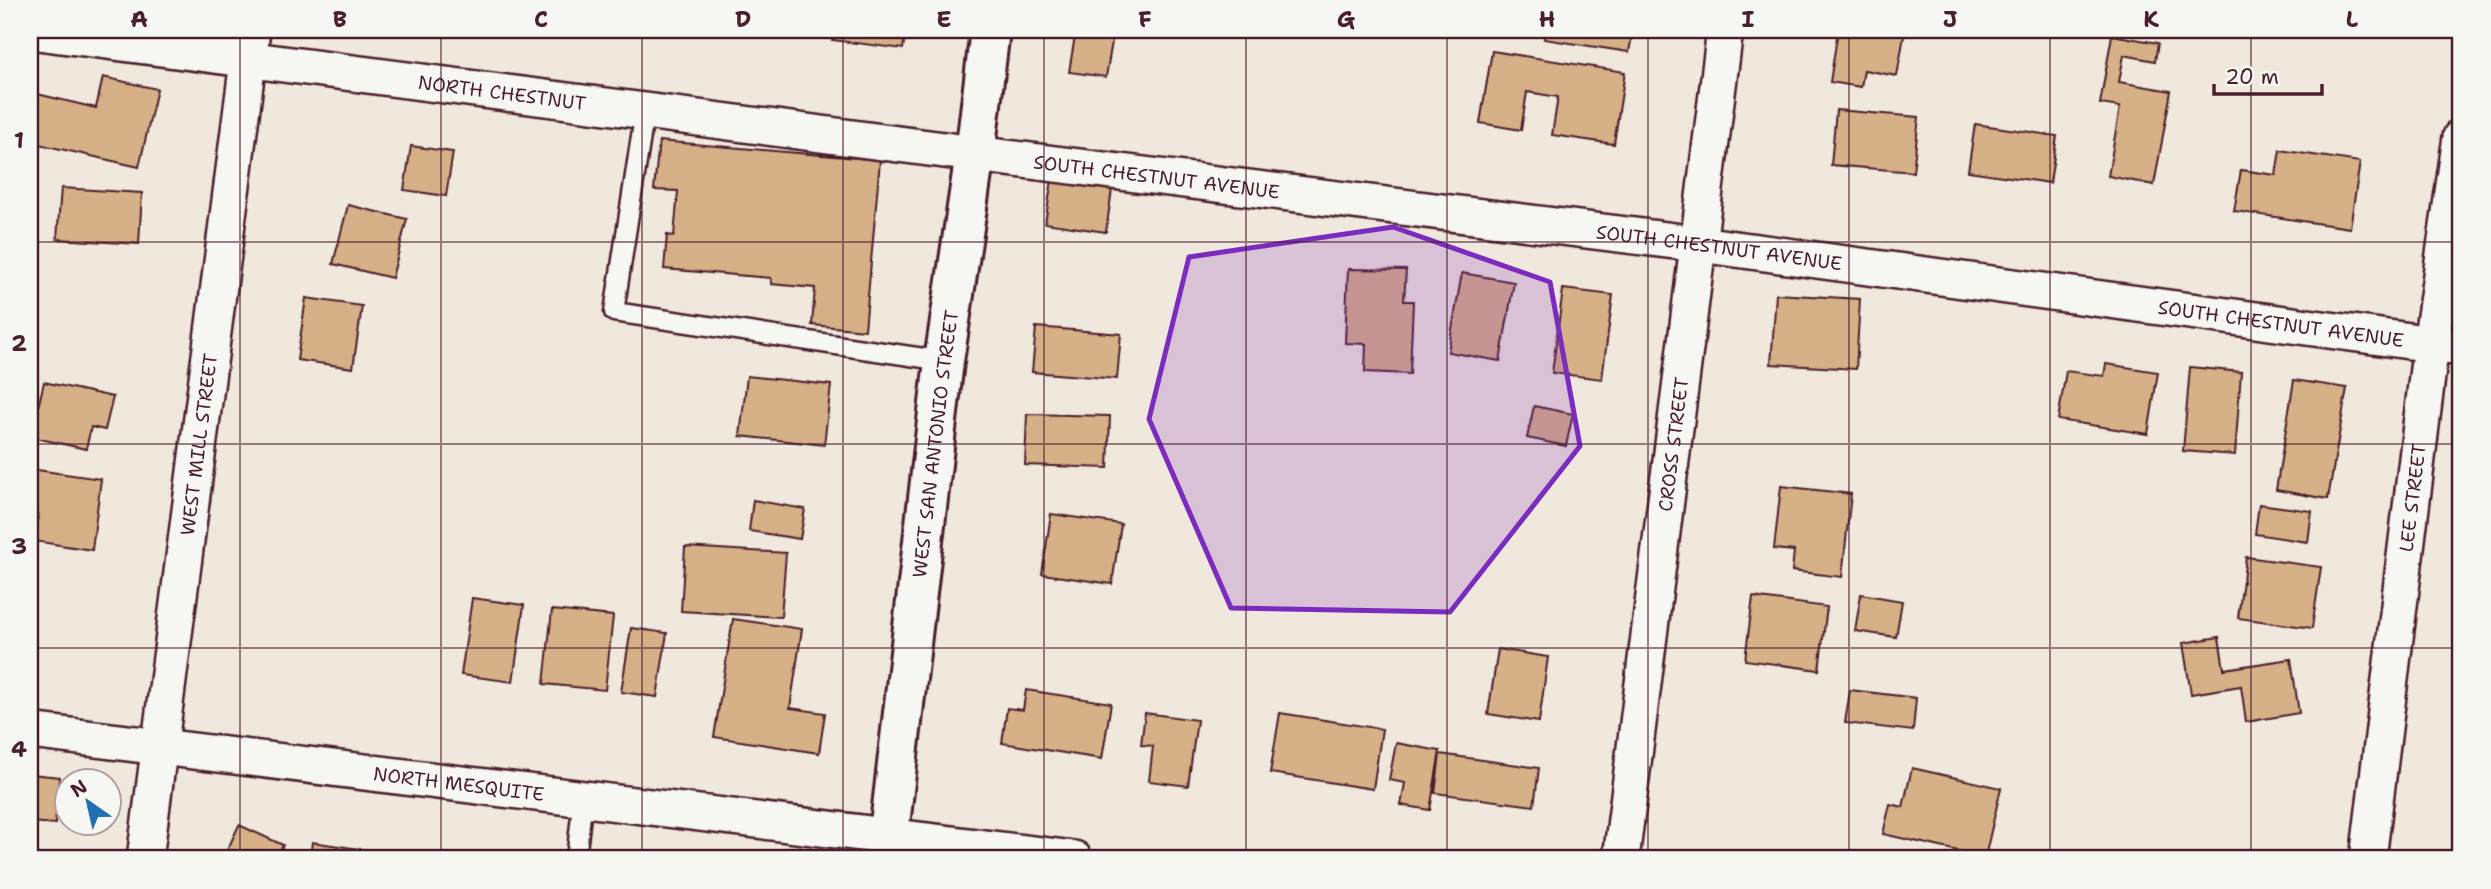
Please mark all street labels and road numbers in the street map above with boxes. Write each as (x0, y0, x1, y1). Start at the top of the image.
street label: NORTH CHESTNUT (416, 69, 588, 116)
street label: SOUTH CHESTNUT AVENUE (1032, 149, 1281, 204)
street label: SOUTH CHESTNUT AVENUE (1595, 219, 1844, 276)
street label: SOUTH CHESTNUT AVENUE (2157, 294, 2406, 353)
street label: WEST SAN ANTONIO STREET (906, 308, 964, 579)
street label: WEST MILL STREET (174, 352, 223, 537)
street label: CROSS STREET (1652, 375, 1694, 513)
street label: LEE STREET (2393, 442, 2431, 553)
street label: NORTH MESQUITE (372, 761, 546, 806)

